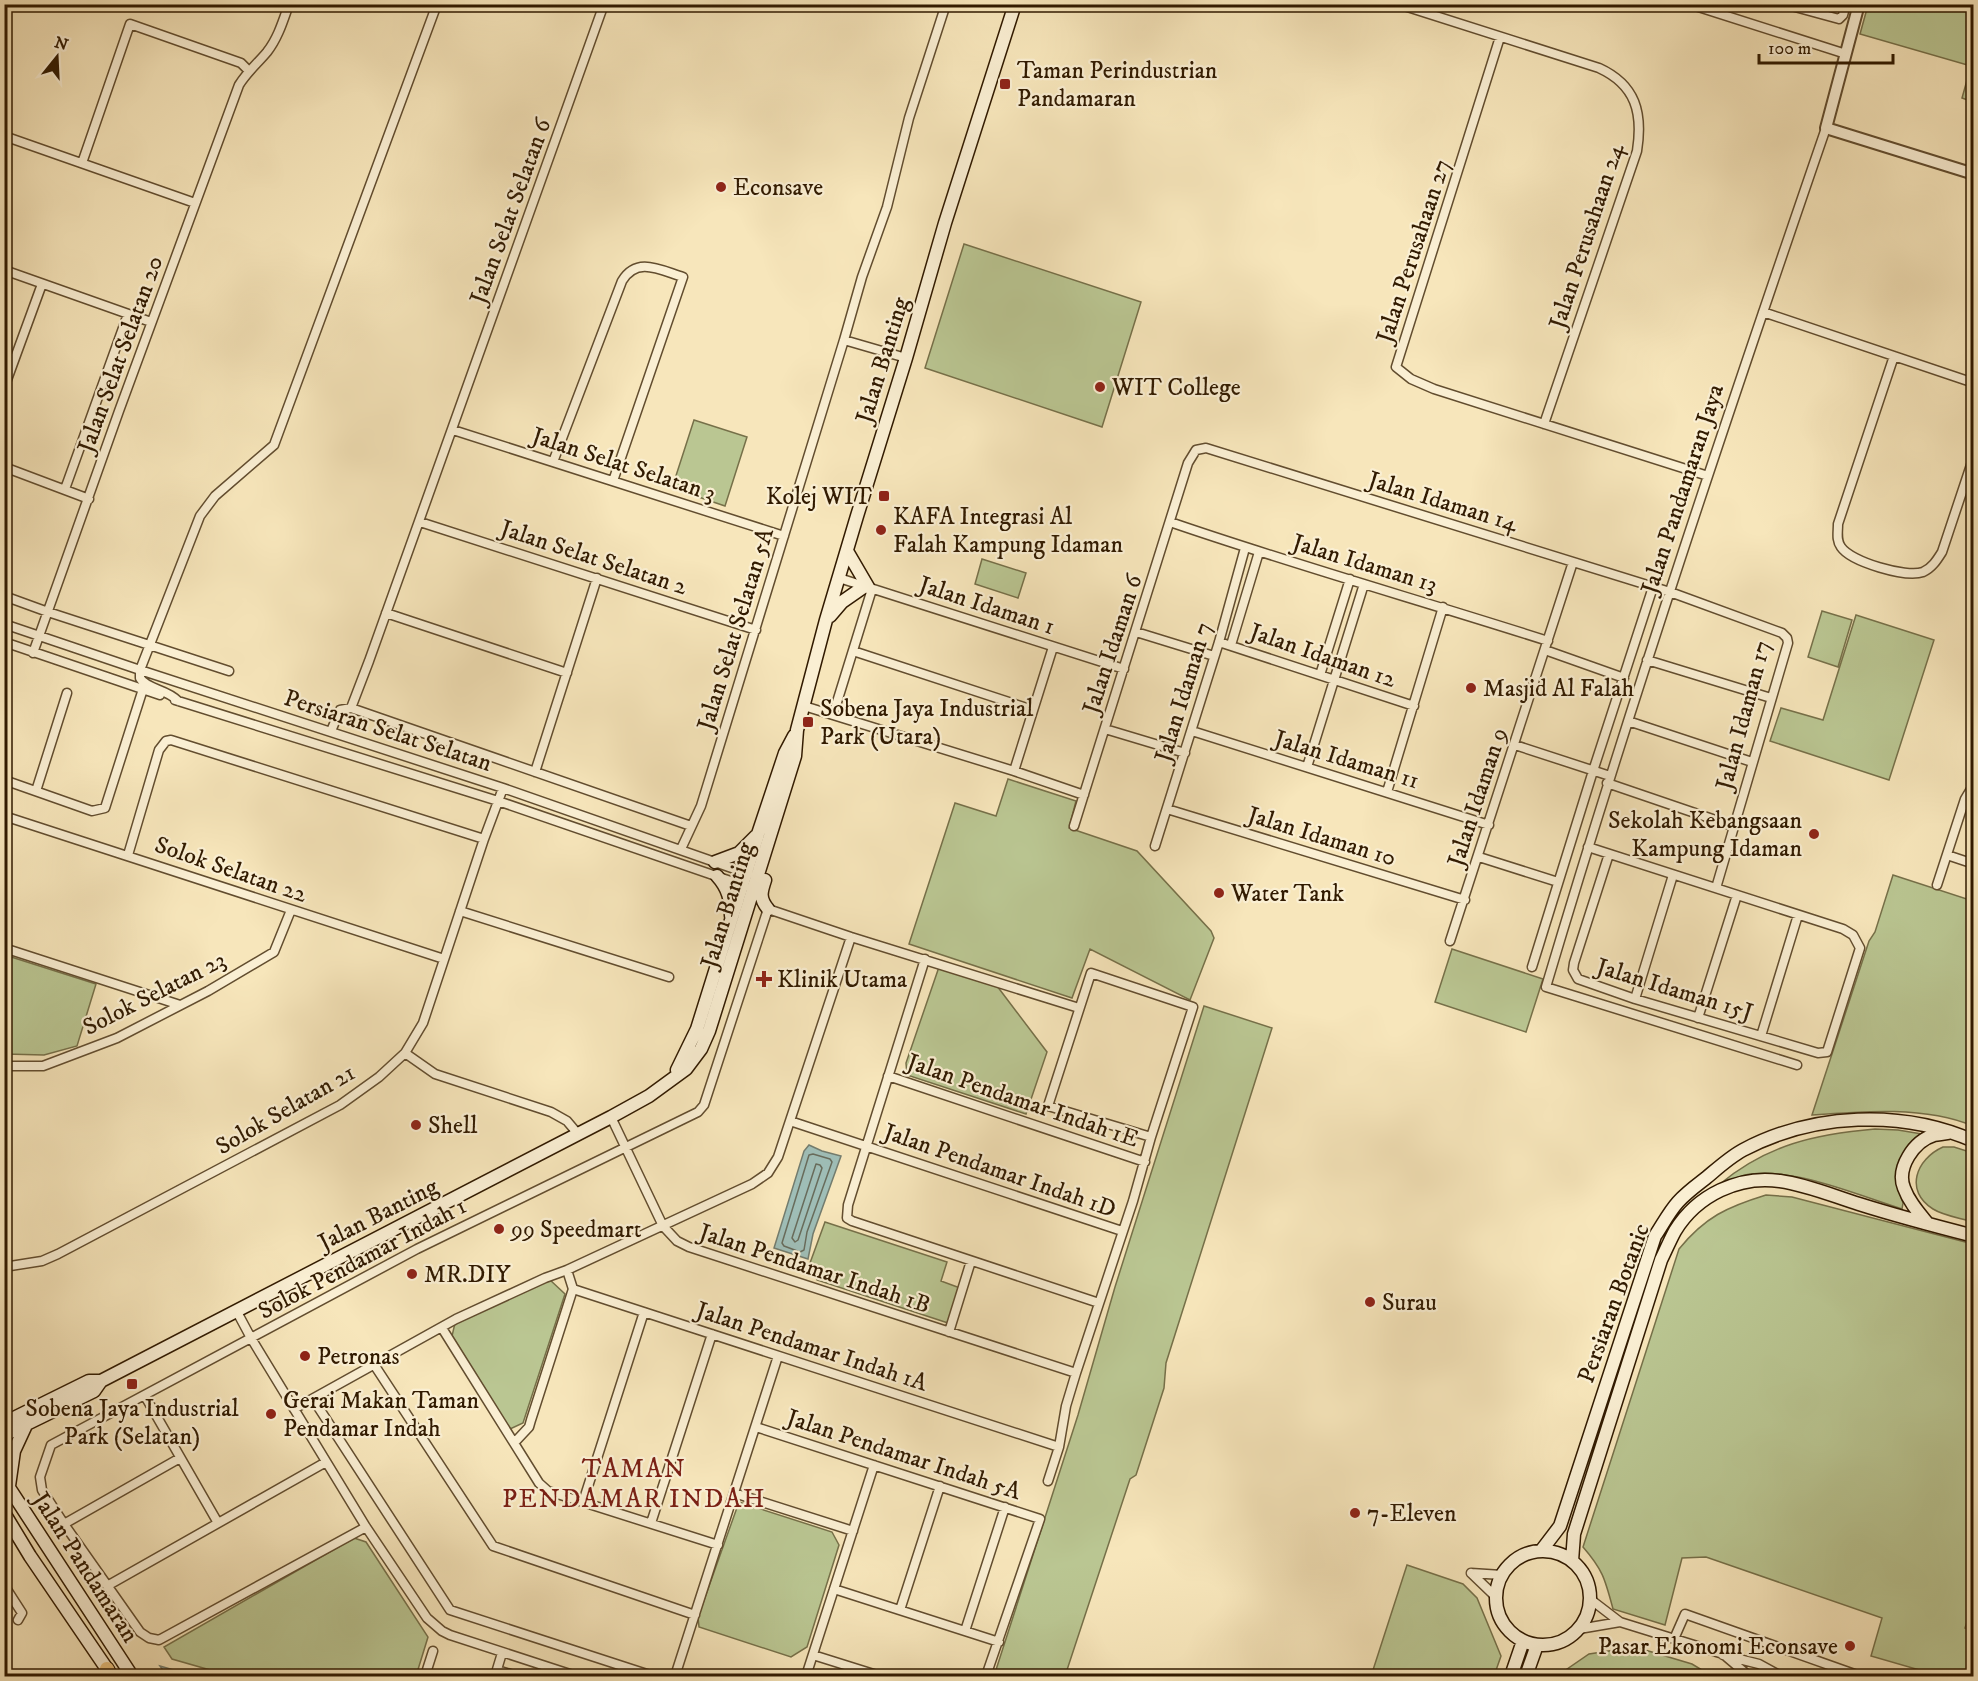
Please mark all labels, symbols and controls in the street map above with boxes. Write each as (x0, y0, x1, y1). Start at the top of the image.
north arrow (27, 27, 87, 87)
scale bar (1759, 27, 1892, 65)
text: N (52, 32, 71, 55)
text: 100 m (1768, 38, 1811, 60)
place label: Taman Perindustrian Pandamaran (1017, 56, 1218, 114)
marker: Taman Perindustrian Pandamaran (998, 77, 1012, 91)
street label: Jalan Selat Selatan 6 (463, 113, 559, 310)
street label: Jalan Perusahaan 24 (1542, 139, 1631, 335)
street label: Jalan Perusahaan 27 (1370, 156, 1458, 349)
place label: Econsave (733, 173, 823, 203)
marker: Econsave (714, 180, 728, 194)
street label: Jalan Selat Selatan 20 (71, 252, 170, 459)
street label: Jalan Banting (849, 293, 916, 429)
place label: WIT College (1111, 373, 1241, 403)
marker: WIT College (1093, 380, 1107, 394)
street label: Jalan Pandamaran Jaya (1634, 380, 1731, 600)
street label: Jalan Selat Selatan 3 (526, 420, 719, 509)
street label: Jalan Idaman 14 (1362, 464, 1522, 539)
place label: Kolej WIT (766, 482, 872, 512)
marker: Kolej WIT (877, 489, 891, 503)
place label: KAFA Integrasi Al Falah Kampung Idaman (893, 502, 1123, 560)
street label: Jalan Selat Selatan 2 (495, 513, 691, 602)
marker: KAFA Integrasi Al Falah Kampung Idaman (874, 523, 888, 537)
street label: Jalan Selat Selatan 5A (690, 524, 781, 736)
street label: Jalan Idaman 13 (1287, 527, 1441, 600)
street label: Jalan Idaman 1 (913, 569, 1058, 642)
street label: Jalan Idaman 6 (1076, 570, 1150, 720)
street label: Jalan Idaman 12 (1244, 616, 1400, 695)
street label: Jalan Idaman 7 (1148, 619, 1219, 768)
street label: Jalan Idaman 17 (1709, 637, 1778, 795)
place label: Masjid Al Falah (1483, 674, 1634, 704)
marker: Masjid Al Falah (1464, 681, 1478, 695)
street label: Persiaran Selat Selatan (280, 683, 496, 779)
place label: Sobena Jaya Industrial Park (Utara) (820, 694, 1034, 752)
marker: Sobena Jaya Industrial Park (Utara) (801, 715, 815, 729)
street label: Jalan Idaman 11 (1269, 723, 1423, 796)
street label: Jalan Idaman 9 (1441, 724, 1514, 872)
street label: Jalan Idaman 10 (1242, 800, 1400, 874)
place label: Sekolah Kebangsaan Kampung Idaman (1608, 806, 1802, 864)
marker: Sekolah Kebangsaan Kampung Idaman (1807, 827, 1821, 841)
street label: Solok Selatan 22 (151, 830, 311, 910)
street label: Jalan Banting (694, 838, 761, 974)
place label: Water Tank (1230, 879, 1344, 909)
marker: Water Tank (1212, 886, 1226, 900)
street label: Solok Selatan 23 (78, 945, 231, 1043)
street label: Jalan Idaman 15J (1591, 951, 1757, 1028)
place label: Klinik Utama (777, 965, 908, 995)
marker: Klinik Utama (755, 970, 773, 988)
street label: Jalan Pendamar Indah 1E (901, 1047, 1142, 1155)
street label: Solok Selatan 21 (210, 1058, 361, 1162)
place label: Shell (428, 1111, 478, 1141)
street label: Jalan Pendamar Indah 1D (878, 1116, 1120, 1225)
marker: Shell (409, 1118, 423, 1132)
street label: Jalan Banting (312, 1172, 444, 1259)
street label: Solok Pendamar Indah 1 (253, 1191, 472, 1326)
place label: 99 Speedmart (510, 1215, 642, 1245)
street label: Jalan Pendamar Indah 1B (693, 1217, 934, 1320)
street label: Persiaran Botanic (1571, 1220, 1657, 1387)
marker: 99 Speedmart (492, 1222, 506, 1236)
place label: MR.DIY (424, 1260, 511, 1290)
marker: MR.DIY (405, 1267, 419, 1281)
place label: Surau (1382, 1288, 1437, 1318)
street label: Jalan Pendamar Indah 1A (690, 1295, 932, 1399)
marker: Surau (1363, 1295, 1377, 1309)
place label: Petronas (317, 1342, 400, 1372)
marker: Petronas (298, 1349, 312, 1363)
marker: Sobena Jaya Industrial Park (Selatan) (125, 1377, 139, 1391)
place label: Gerai Makan Taman Pendamar Indah (283, 1386, 480, 1444)
place label: Sobena Jaya Industrial Park (Selatan) (25, 1394, 239, 1452)
street label: Jalan Pendamar Indah 5A (781, 1402, 1025, 1507)
marker: Gerai Makan Taman Pendamar Indah (264, 1407, 278, 1421)
district label: TAMAN PENDAMAR INDAH (502, 1453, 766, 1516)
street label: Jalan Pandamaran (24, 1485, 145, 1649)
place label: 7-Eleven (1367, 1499, 1457, 1529)
marker: 7-Eleven (1348, 1506, 1362, 1520)
place label: Pasar Ekonomi Econsave (1598, 1632, 1838, 1662)
marker: Pasar Ekonomi Econsave (1843, 1639, 1857, 1653)

